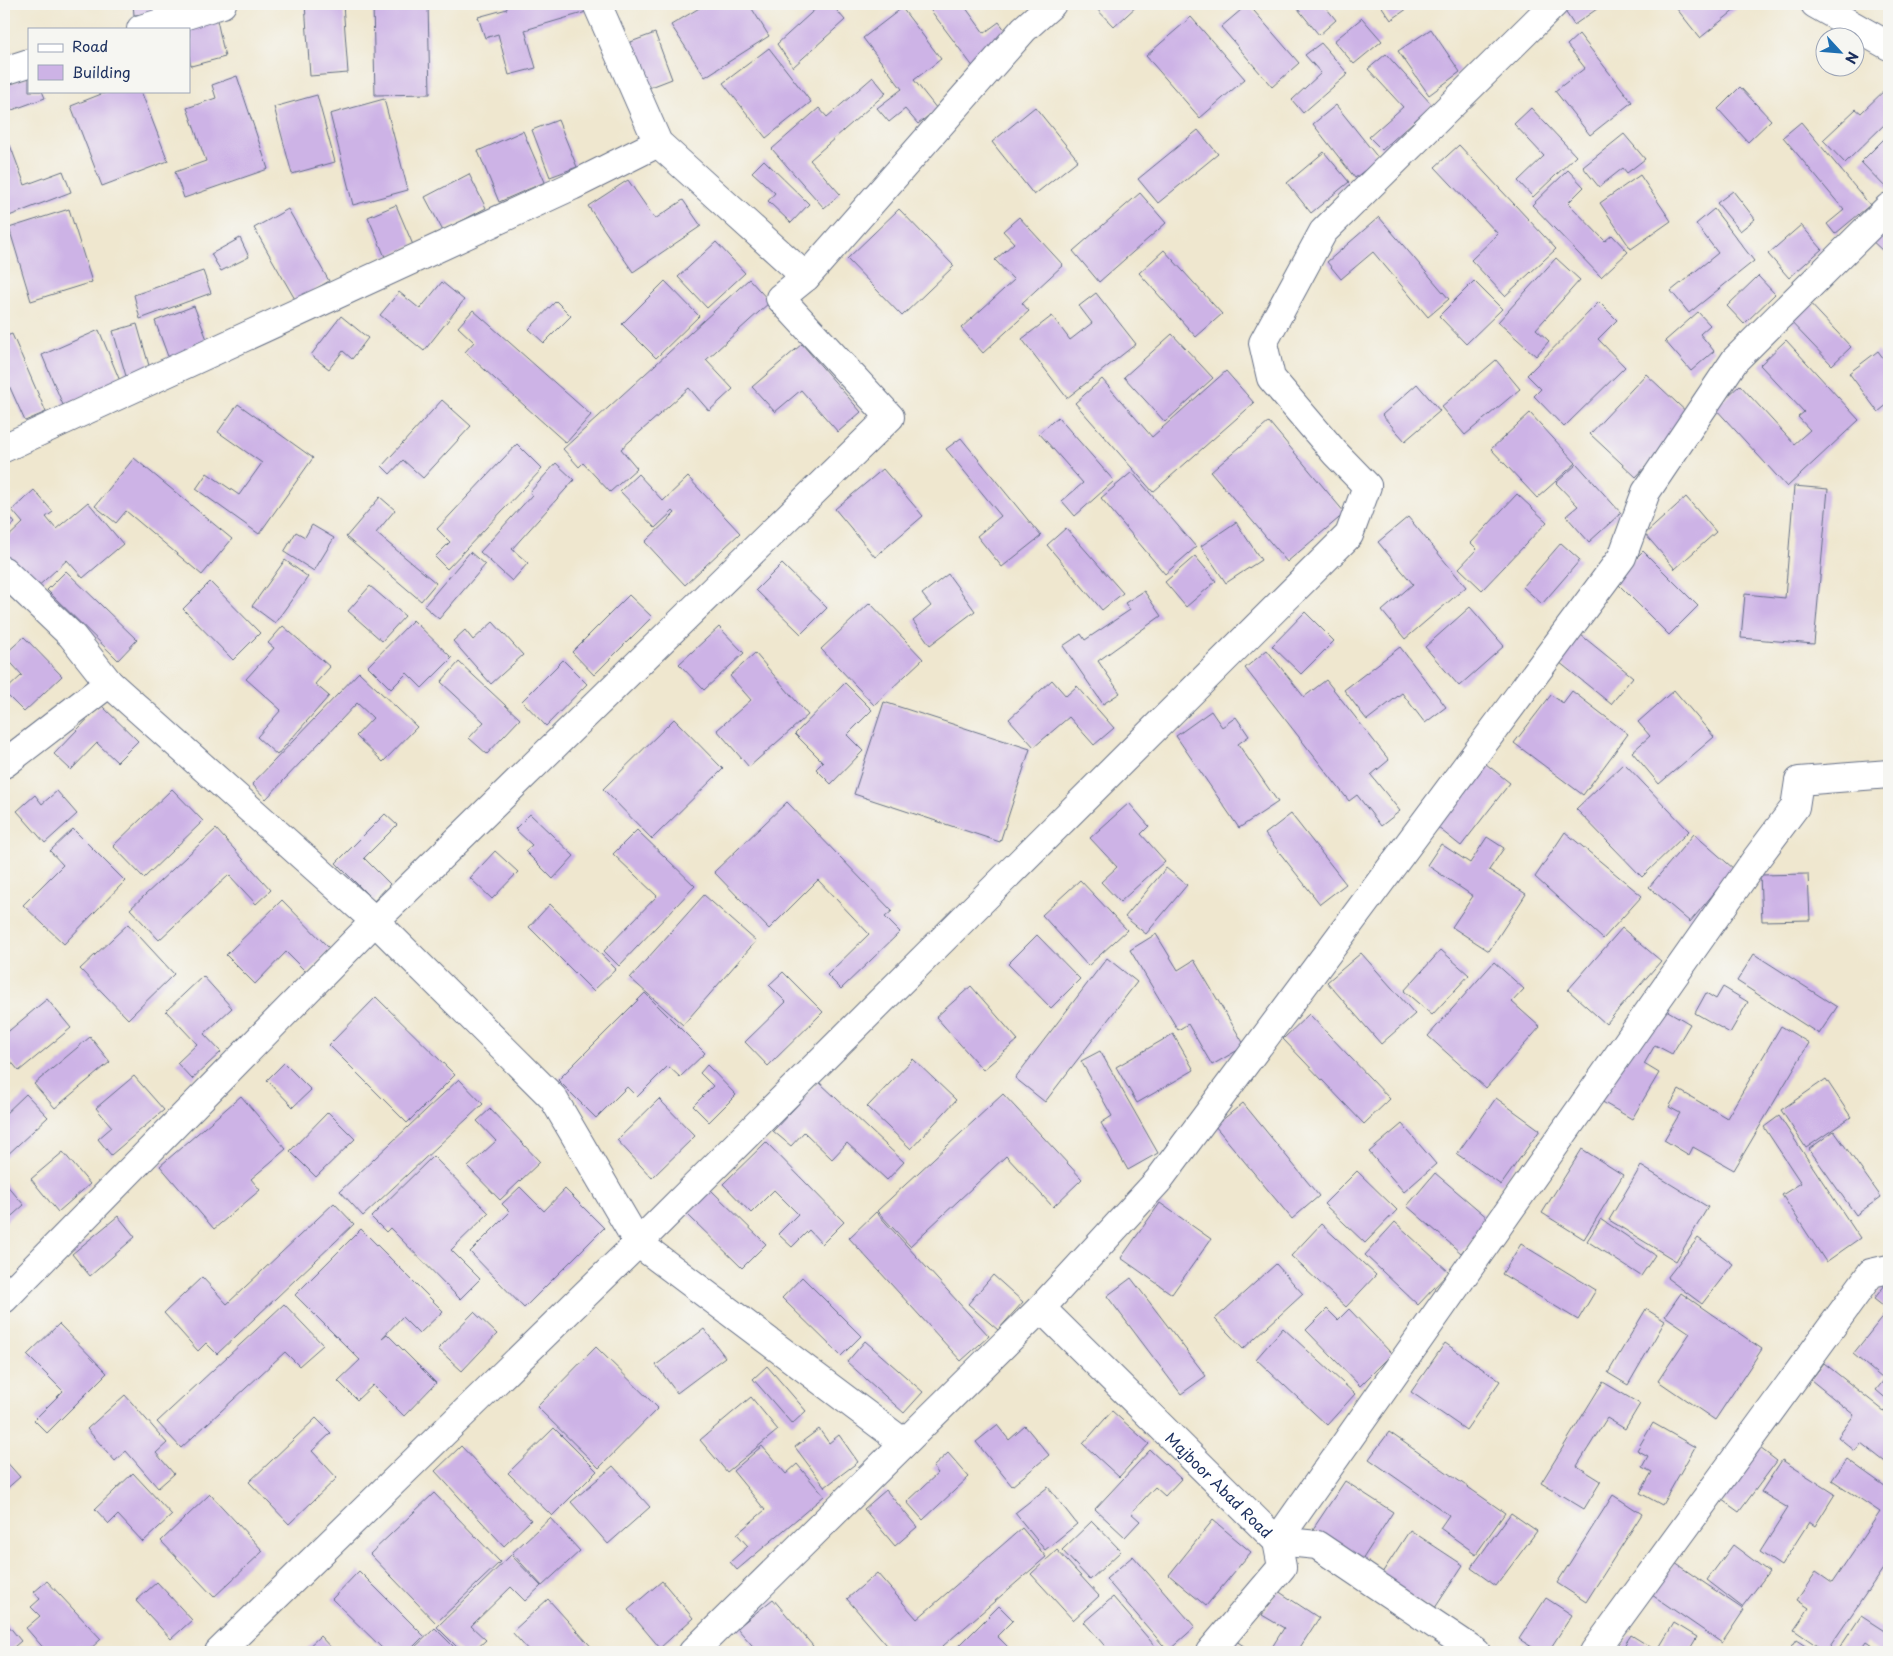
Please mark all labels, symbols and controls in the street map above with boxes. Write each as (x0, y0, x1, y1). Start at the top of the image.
legend (28, 28, 190, 92)
north arrow (1816, 28, 1866, 78)
text: Road (72, 34, 108, 57)
text: N (1840, 48, 1864, 68)
text: Building (72, 60, 131, 83)
street label: Majboor Abad Road (1161, 1426, 1278, 1543)

